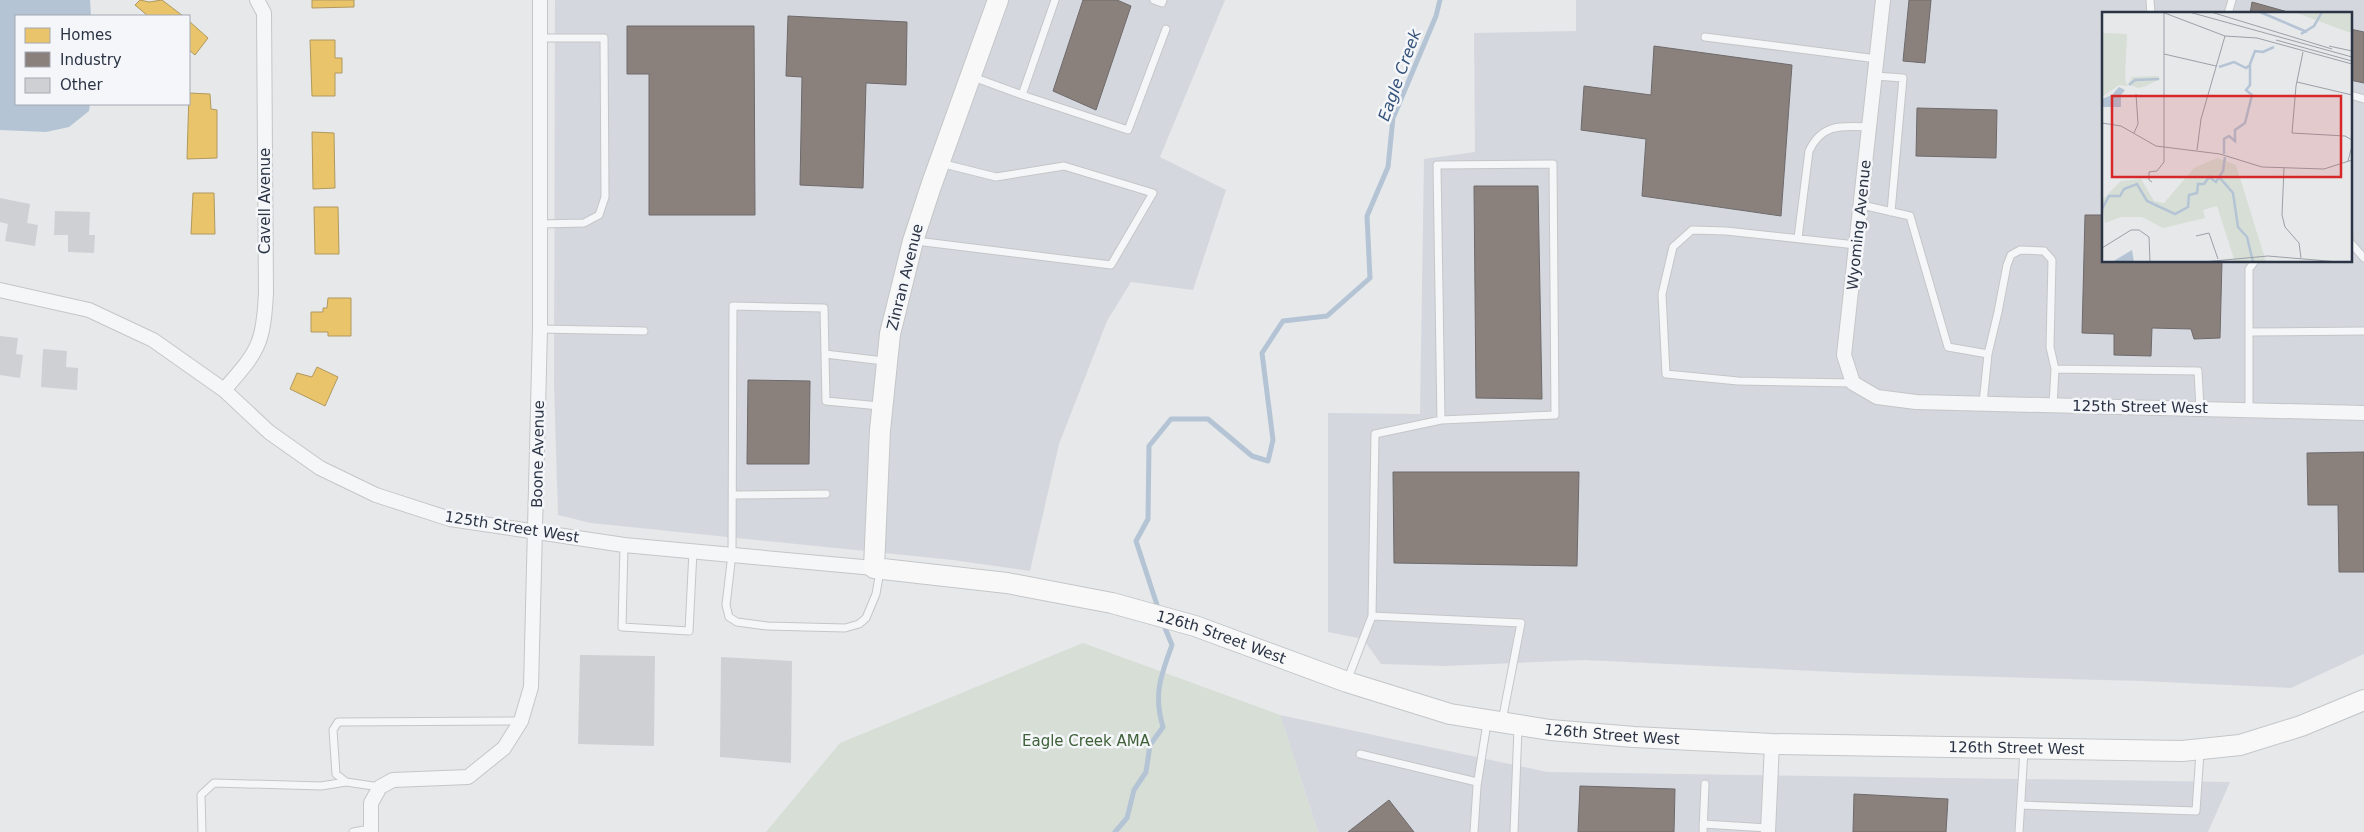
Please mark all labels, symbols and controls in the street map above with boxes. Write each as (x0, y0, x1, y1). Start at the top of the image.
inset map (2102, 12, 2352, 262)
legend (15, 15, 190, 105)
text: Homes (60, 26, 112, 44)
water label: Eagle Creek (1374, 26, 1425, 124)
text: Industry (60, 51, 122, 69)
text: Other (60, 76, 103, 94)
street label: Cavell Avenue (256, 148, 274, 254)
street label: Wyoming Avenue (1843, 159, 1875, 291)
street label: Zinran Avenue (883, 222, 927, 332)
street label: 125th Street West (2072, 397, 2208, 417)
street label: Boone Avenue (528, 400, 548, 508)
street label: 125th Street West (443, 507, 581, 547)
street label: 126th Street West (1154, 607, 1288, 668)
street label: 126th Street West (1543, 720, 1680, 748)
park label: Eagle Creek AMA (1022, 732, 1151, 750)
street label: 126th Street West (1948, 738, 2085, 758)

